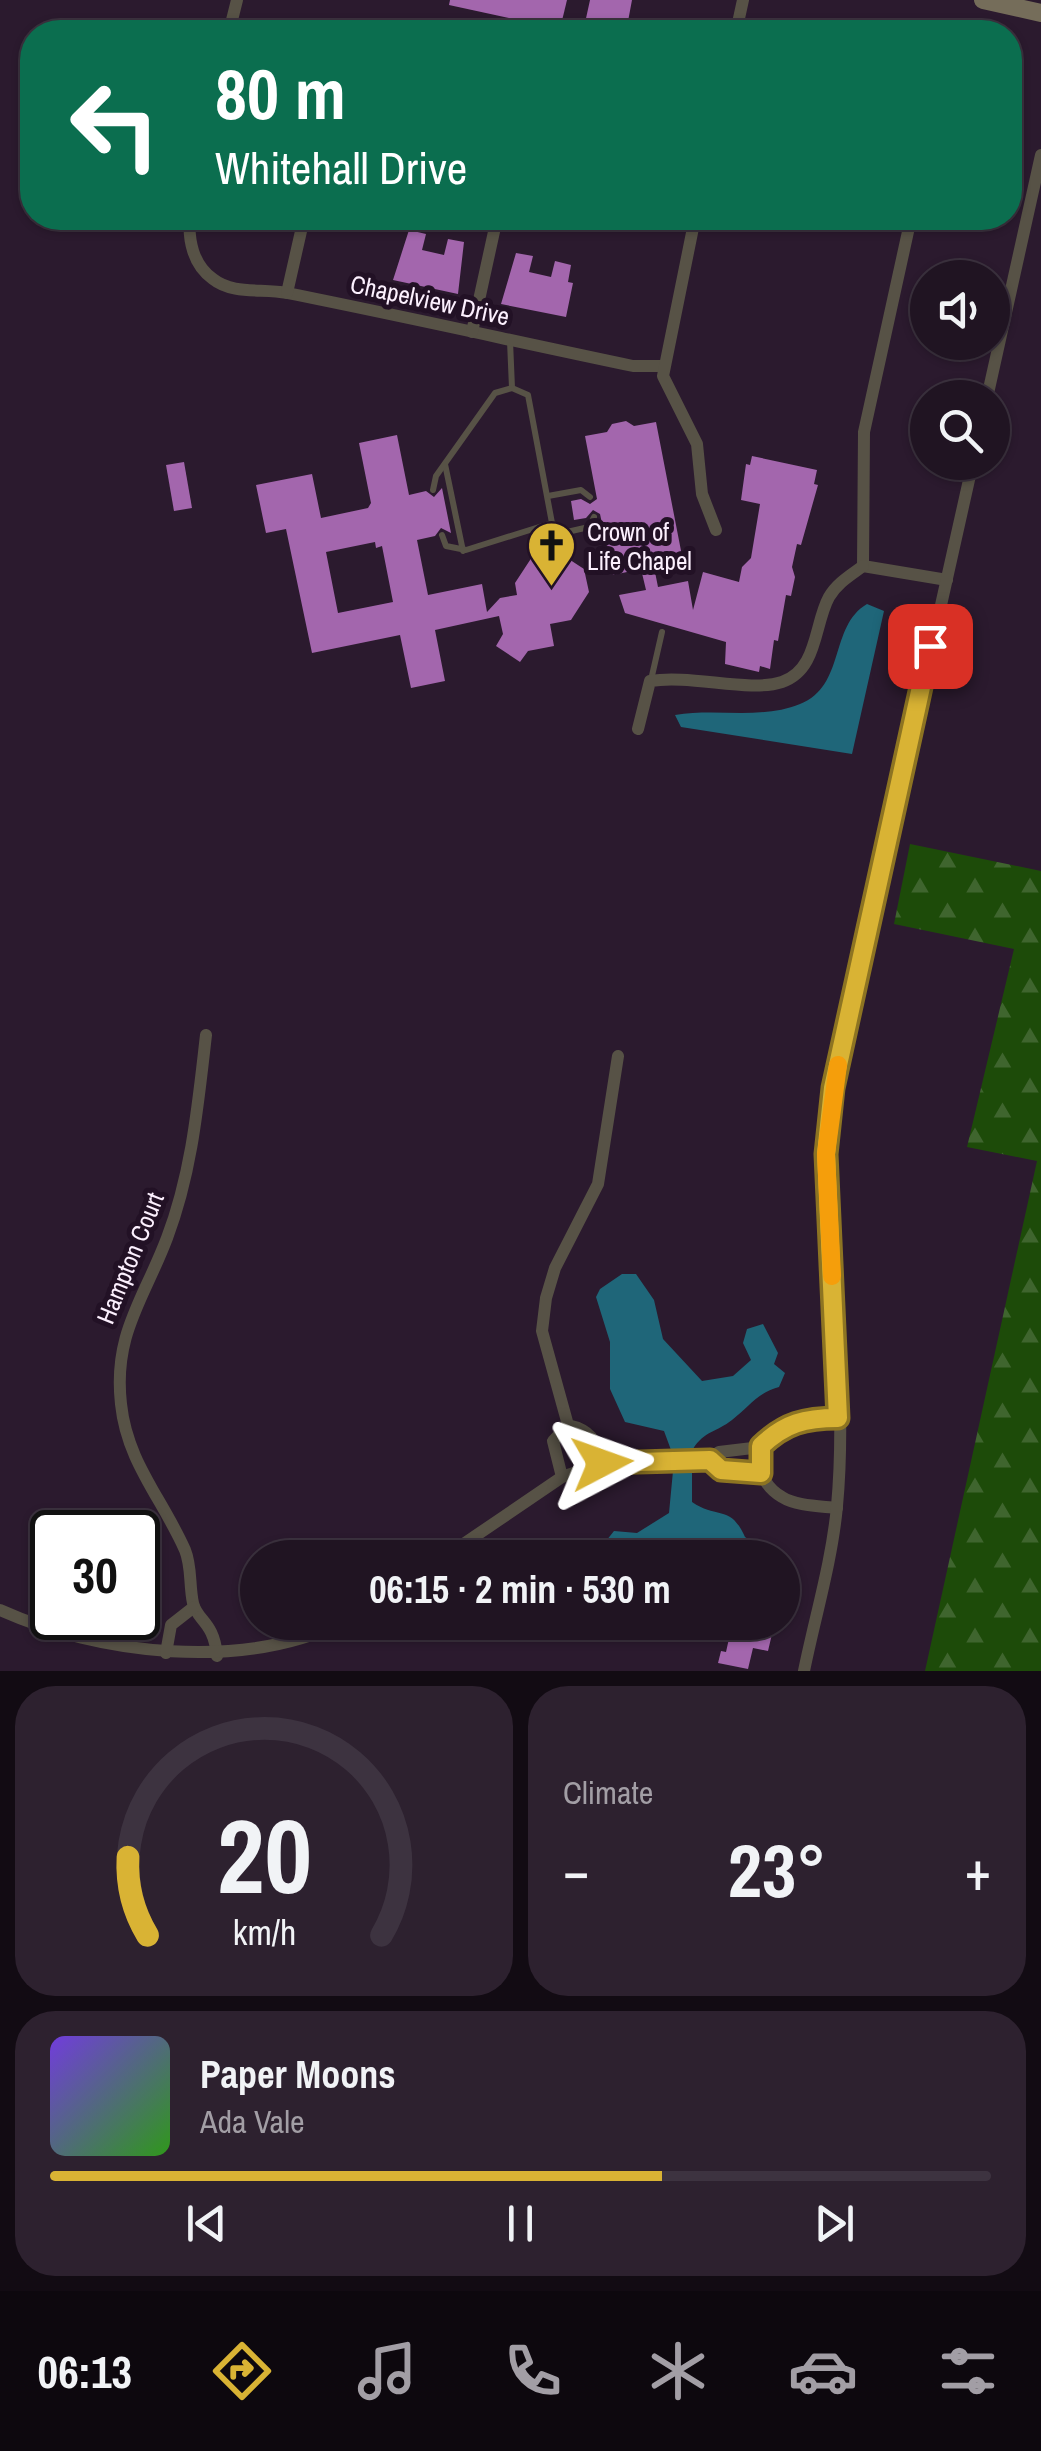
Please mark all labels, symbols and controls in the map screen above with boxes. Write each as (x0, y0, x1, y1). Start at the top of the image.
text: 80 m (215, 47, 346, 141)
icon: left (50, 60, 180, 190)
text: Whitehall Drive (215, 137, 467, 198)
map controls (910, 260, 1010, 480)
button: sound (910, 260, 1010, 360)
street label: Chapelview Drive (347, 267, 513, 333)
button: search (910, 380, 1010, 480)
place label: Crown of Life Chapel (587, 515, 692, 578)
church icon: Crown of Life Chapel (526, 520, 578, 588)
pin (888, 604, 973, 689)
icon: arrive (903, 619, 958, 674)
street label: Hampton Court (88, 1187, 172, 1329)
position arrow (550, 1411, 654, 1515)
speed limit sign: 30 (30, 1510, 160, 1640)
text: 06:15 · 2 min · 530 m (369, 1564, 671, 1615)
text: Climate (563, 1771, 653, 1814)
text: 20 (217, 1785, 311, 1925)
text: 23° (728, 1819, 826, 1920)
text: − (563, 1833, 589, 1907)
text: + (965, 1833, 991, 1907)
text: km/h (232, 1908, 296, 1956)
text: Paper Moons (200, 2049, 396, 2100)
text: Ada Vale (200, 2100, 305, 2143)
icon: previous (179, 2196, 234, 2251)
icon: pause (493, 2196, 548, 2251)
icon: next (807, 2196, 862, 2251)
icon: directions (207, 2336, 277, 2406)
icon: music (352, 2336, 422, 2406)
icon: phone (498, 2336, 568, 2406)
icon: climate (643, 2336, 713, 2406)
icon: car (788, 2336, 858, 2406)
icon: filters (933, 2336, 1003, 2406)
text: 06:13 (38, 2341, 132, 2402)

